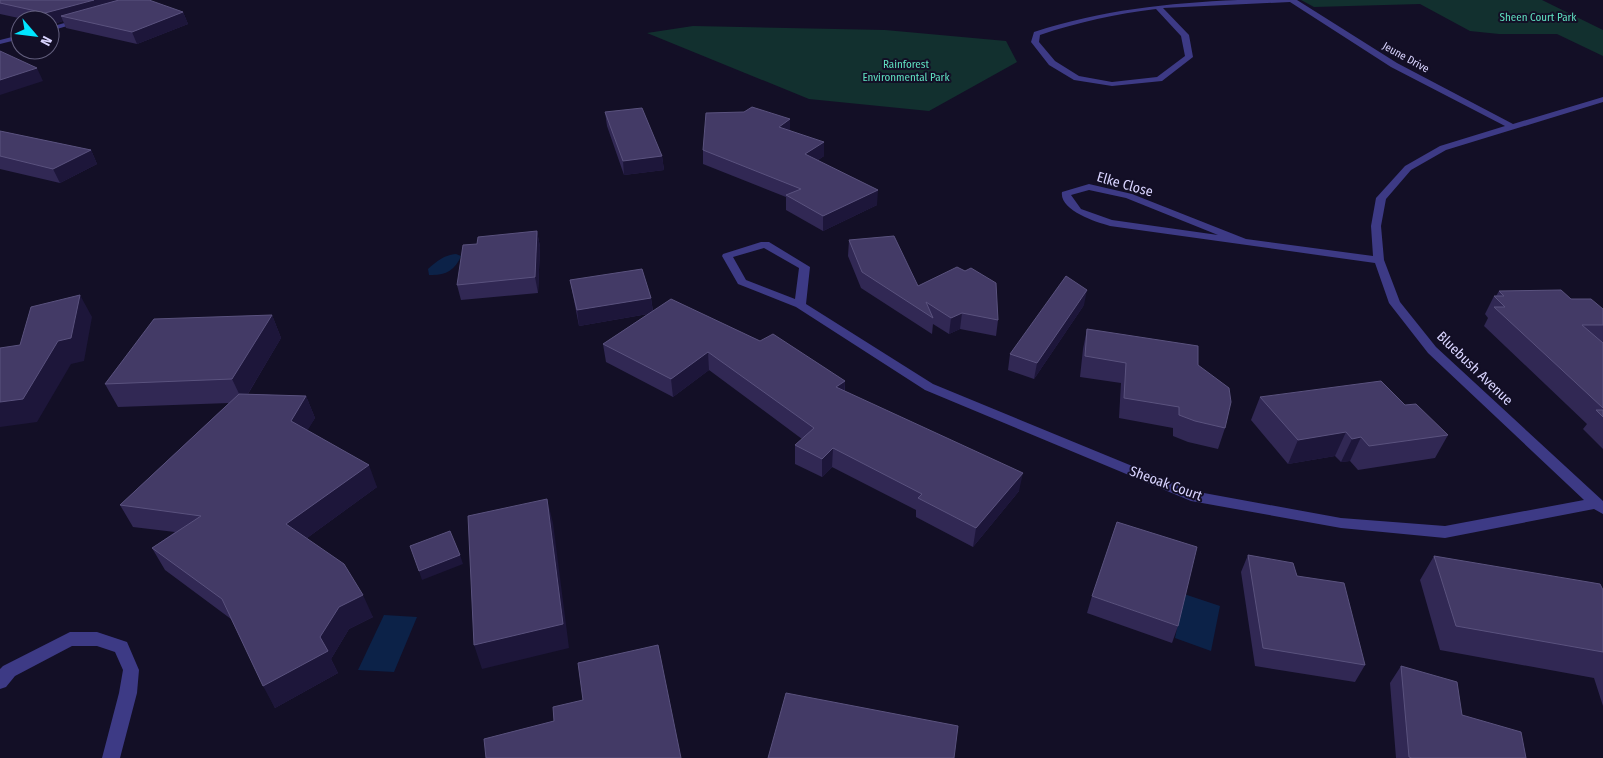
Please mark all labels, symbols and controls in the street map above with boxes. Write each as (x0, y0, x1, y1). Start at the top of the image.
north arrow (10, 10, 60, 60)
park label: Sheen Court Park (1500, 11, 1577, 24)
text: N (37, 33, 56, 49)
street label: Jeune Drive (1380, 39, 1431, 76)
park label: Rainforest Environmental Park (862, 58, 950, 84)
street label: Elke Close (1095, 168, 1155, 201)
street label: Bluebush Avenue (1433, 328, 1516, 409)
street label: Sheoak Court (1127, 462, 1205, 505)

